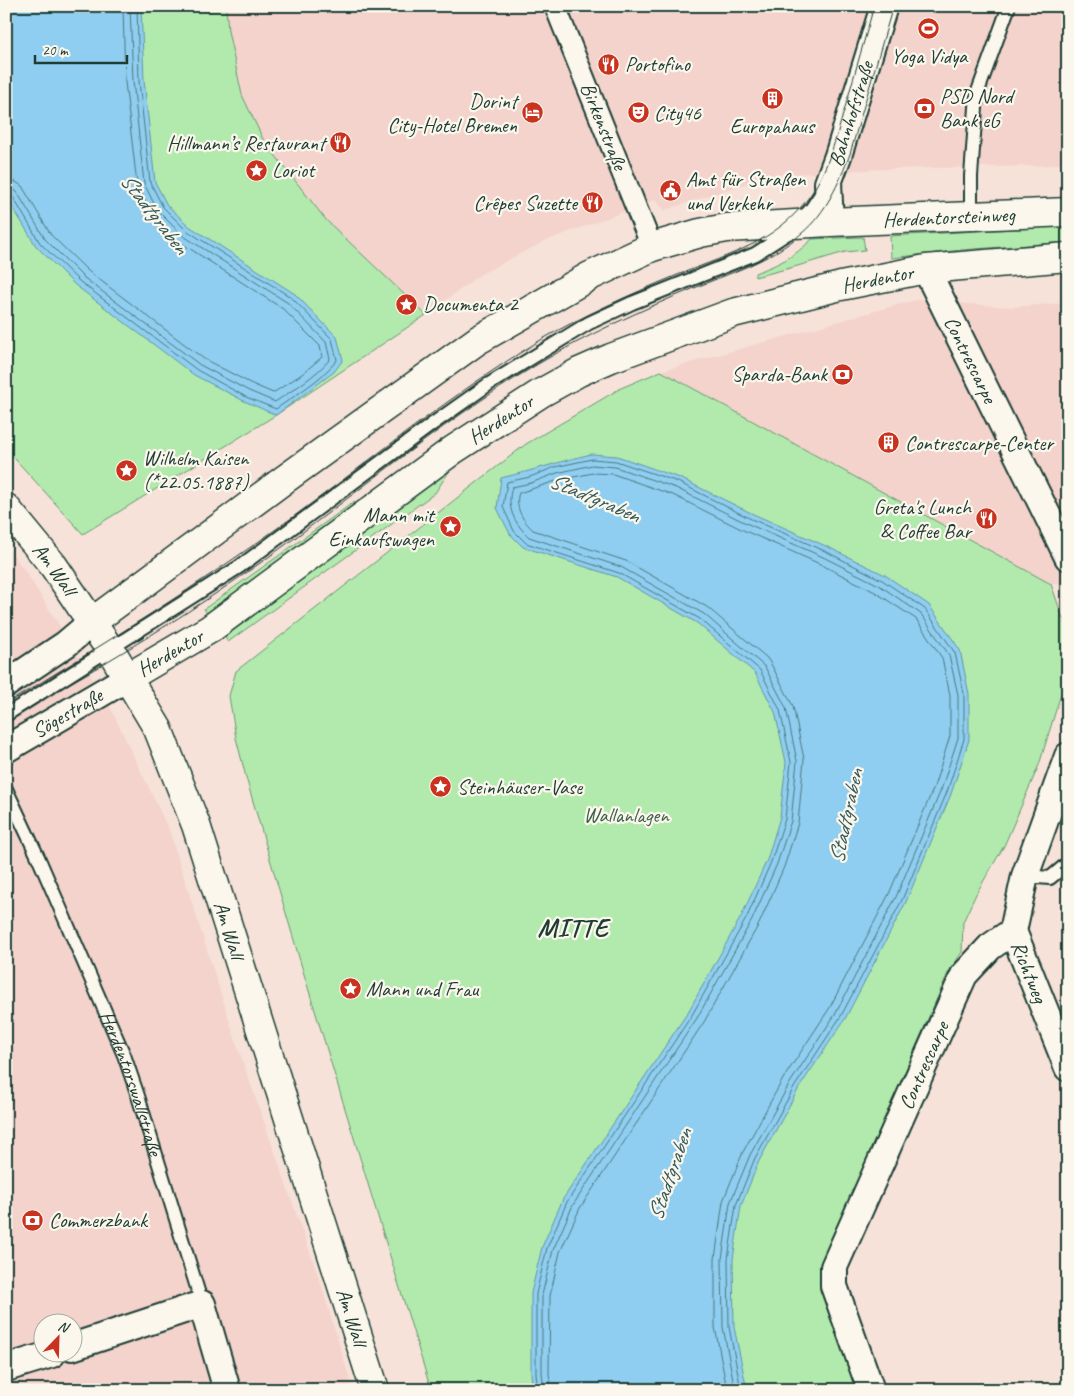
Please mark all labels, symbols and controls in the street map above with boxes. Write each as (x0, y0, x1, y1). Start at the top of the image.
sports icon: Yoga Vidya (917, 17, 941, 41)
scale bar (35, 32, 128, 64)
text: 20 m (42, 41, 69, 60)
place label: Yoga Vidya (891, 43, 969, 69)
place label: Portofino (625, 51, 692, 77)
restaurant icon: Portofino (597, 52, 621, 76)
street label: Bahnhofstraße (822, 56, 880, 170)
street label: Birkenstraße (575, 78, 634, 176)
place label: PSD Nord Bank eG (940, 83, 1016, 133)
building icon: Europahaus (760, 87, 784, 111)
place label: Dorint City-Hotel Bremen (387, 88, 520, 138)
bank icon: PSD Nord Bank eG (912, 96, 936, 120)
place label: City46 (654, 100, 701, 126)
hotel icon: Dorint City-Hotel Bremen (521, 101, 545, 125)
theatre icon: City46 (626, 101, 650, 125)
place label: Europahaus (730, 113, 816, 139)
place label: Hillmann’s Restaurant (167, 130, 328, 156)
restaurant icon: Hillmann’s Restaurant (329, 131, 353, 155)
place label: Loriot (272, 157, 316, 183)
place icon: Loriot (244, 158, 268, 182)
place label: Amt für Straßen und Verkehr (686, 166, 806, 216)
water label: Stadtgraben (114, 168, 196, 261)
public building icon: Amt für Straßen und Verkehr (658, 179, 682, 203)
place label: Crêpes Suzette (474, 190, 579, 216)
restaurant icon: Crêpes Suzette (581, 191, 605, 215)
street label: Herdentorsteinweg (882, 201, 1017, 233)
street label: Herdentor (839, 259, 917, 299)
place label: Documenta 2 (423, 291, 519, 317)
place icon: Documenta 2 (395, 292, 419, 316)
street label: Contrescarpe (938, 312, 1004, 409)
place label: Sparda-Bank (731, 361, 828, 387)
bank icon: Sparda-Bank (831, 362, 855, 386)
street label: Herdentor (463, 388, 539, 450)
place label: Contrescarpe-Center (905, 430, 1054, 456)
building icon: Contrescarpe-Center (877, 431, 901, 455)
place label: Wilhelm Kaisen (*22.05.1887) (143, 445, 250, 495)
place icon: Wilhelm Kaisen (*22.05.1887) (115, 458, 139, 482)
water label: Stadtgraben (545, 466, 646, 530)
place label: Greta's Lunch & Coffee Bar (873, 494, 973, 544)
place label: Mann mit Einkaufswagen (329, 502, 436, 552)
restaurant icon: Greta's Lunch & Coffee Bar (975, 507, 999, 531)
place icon: Mann mit Einkaufswagen (438, 515, 462, 539)
street label: Am Wall (27, 537, 84, 603)
street label: Herdentor (132, 622, 209, 682)
street label: Sögestraße (27, 681, 109, 744)
water label: Stadtgraben (822, 765, 870, 866)
place label: Steinhäuser-Vase (457, 774, 583, 800)
place icon: Steinhäuser-Vase (429, 775, 453, 799)
park label: Wallanlagen (583, 802, 670, 828)
street label: Am Wall (208, 898, 252, 965)
district label: MITTE (537, 911, 612, 944)
street label: Richtweg (1005, 937, 1054, 1008)
place label: Mann und Frau (366, 976, 480, 1002)
place icon: Mann und Frau (338, 977, 362, 1001)
street label: Herdentorswallstraße (93, 1007, 169, 1161)
street label: Contrescarpe (893, 1015, 956, 1114)
water label: Stadtgraben (641, 1123, 699, 1224)
place label: Commerzbank (49, 1207, 149, 1233)
bank icon: Commerzbank (21, 1208, 45, 1232)
street label: Am Wall (331, 1285, 374, 1352)
north arrow (32, 1314, 82, 1364)
text: N (56, 1317, 72, 1337)

